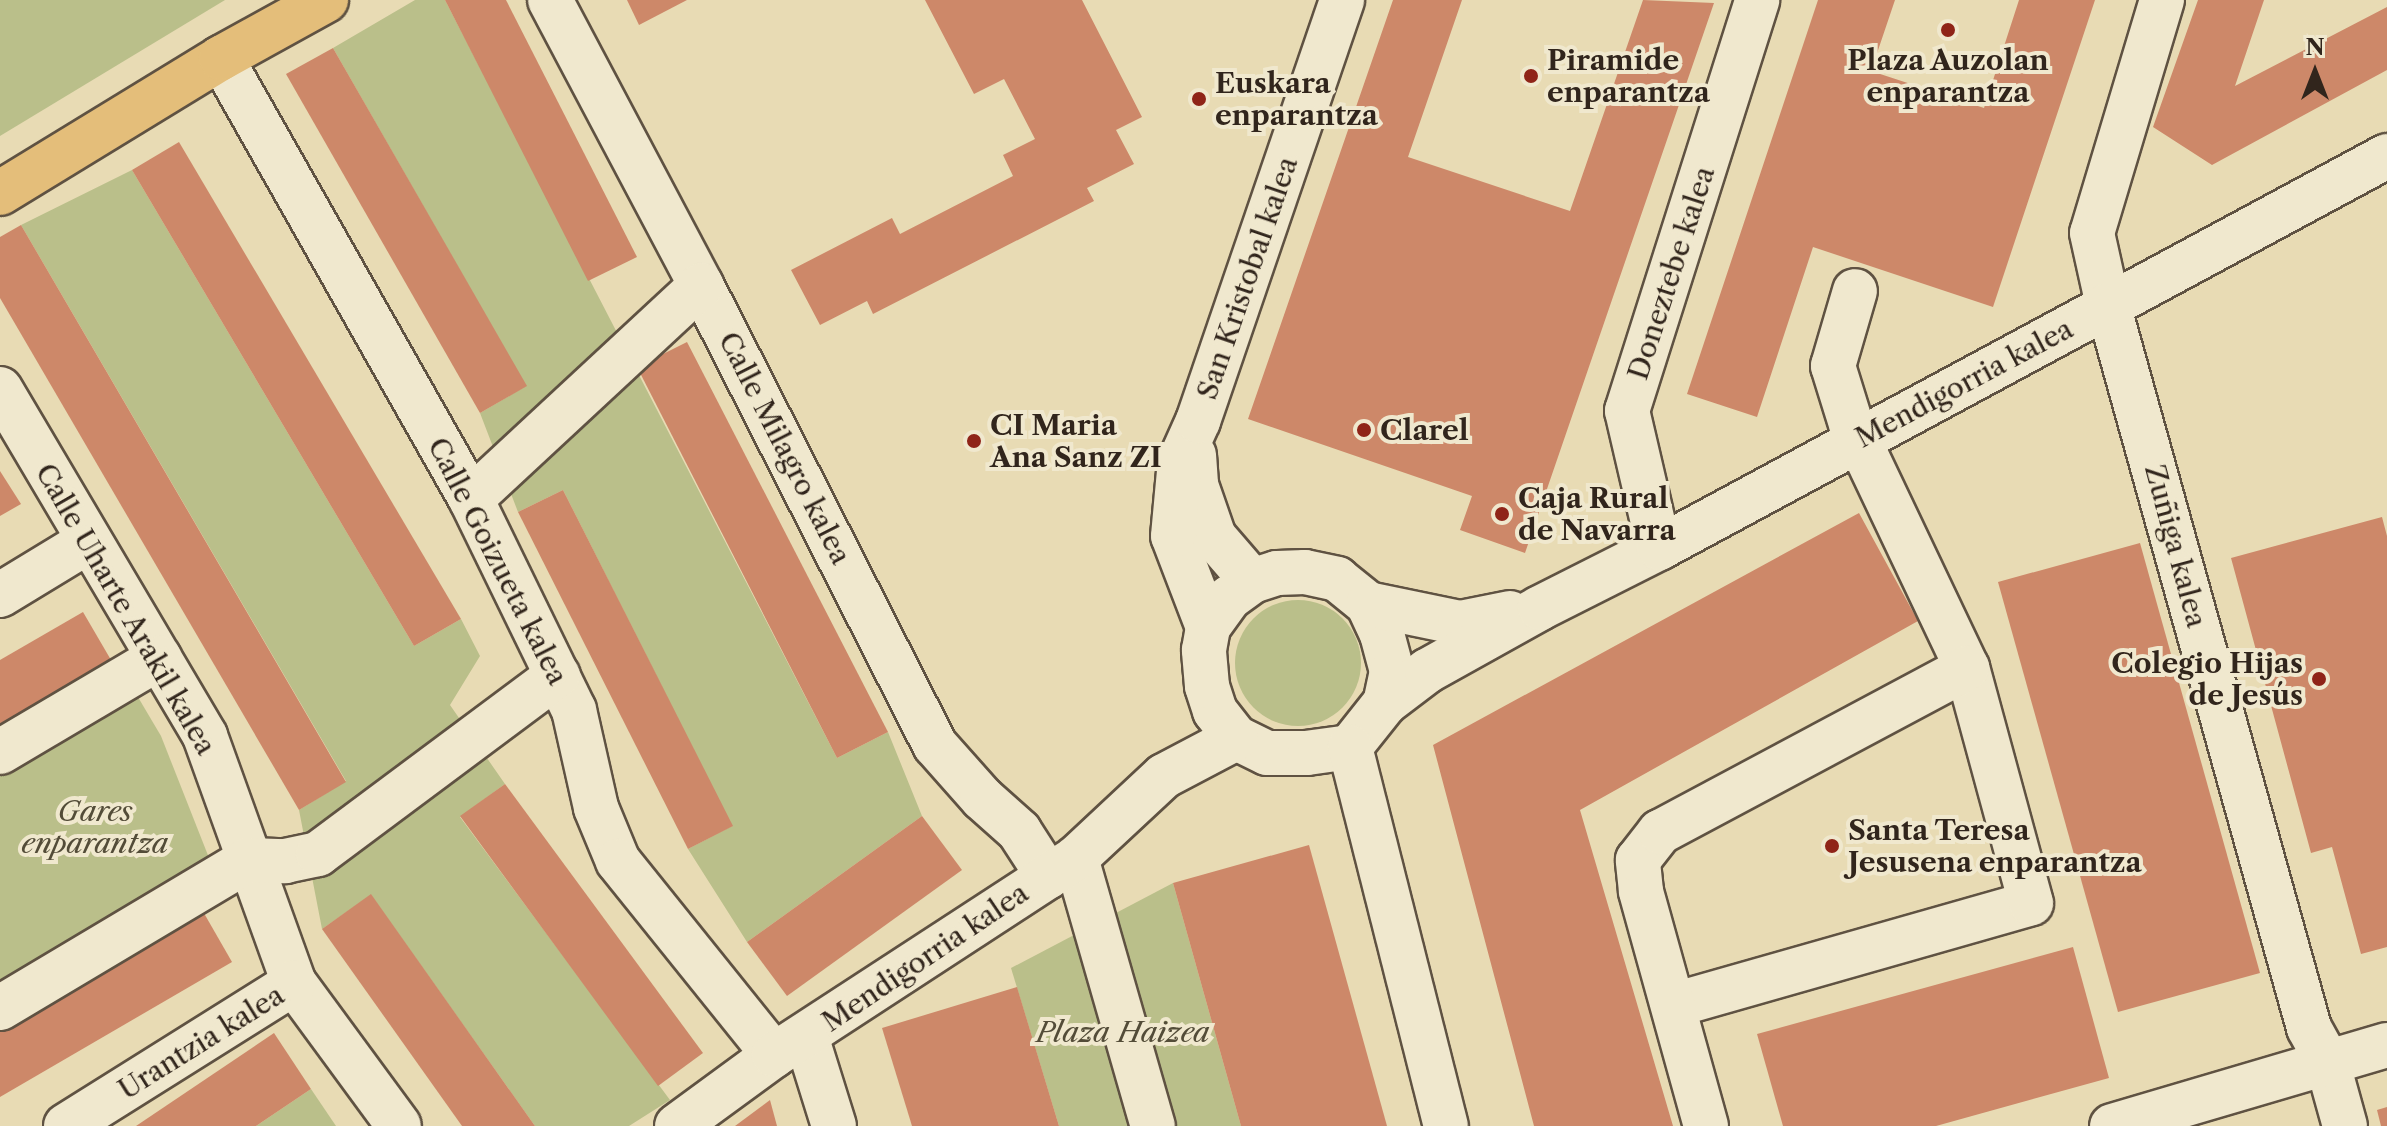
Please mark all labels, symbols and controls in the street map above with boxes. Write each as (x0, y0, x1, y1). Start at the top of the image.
marker: Plaza Auzolan enparantza (1939, 21, 1957, 39)
north arrow (2275, 32, 2355, 112)
text: N (2305, 34, 2325, 61)
place label: Piramide enparantza (1547, 43, 1710, 109)
place label: Plaza Auzolan enparantza (1846, 43, 2050, 109)
place label: Euskara enparantza (1215, 66, 1378, 132)
marker: Piramide enparantza (1522, 67, 1540, 85)
marker: Euskara enparantza (1190, 90, 1208, 108)
street label: San Kristobal kalea (1190, 152, 1304, 404)
street label: Doneztebe kalea (1621, 162, 1721, 384)
street label: Mendigorria kalea (1849, 311, 2079, 455)
street label: Calle Milagro kalea (712, 326, 858, 570)
place label: CI Maria Ana Sanz ZI (990, 408, 1162, 474)
place label: Clarel (1380, 413, 1469, 447)
marker: Clarel (1355, 421, 1373, 439)
street label: Calle Goizueta kalea (421, 432, 575, 690)
marker: CI Maria Ana Sanz ZI (965, 432, 983, 450)
street label: Calle Uharte Arakil kalea (29, 457, 223, 761)
street label: Zuñiga kalea (2138, 461, 2214, 631)
place label: Caja Rural de Navarra (1518, 481, 1676, 547)
marker: Caja Rural de Navarra (1493, 505, 1511, 523)
place label: Colegio Hijas de Jesús (2111, 646, 2303, 712)
marker: Colegio Hijas de Jesús (2310, 670, 2328, 688)
park label: Gares enparantza (21, 794, 169, 860)
place label: Santa Teresa Jesusena enparantza (1848, 813, 2142, 879)
marker: Santa Teresa Jesusena enparantza (1823, 837, 1841, 855)
street label: Mendigorria kalea (815, 875, 1035, 1039)
street label: Urantzia kalea (112, 978, 290, 1106)
park label: Plaza Haizea (1036, 1015, 1210, 1049)

